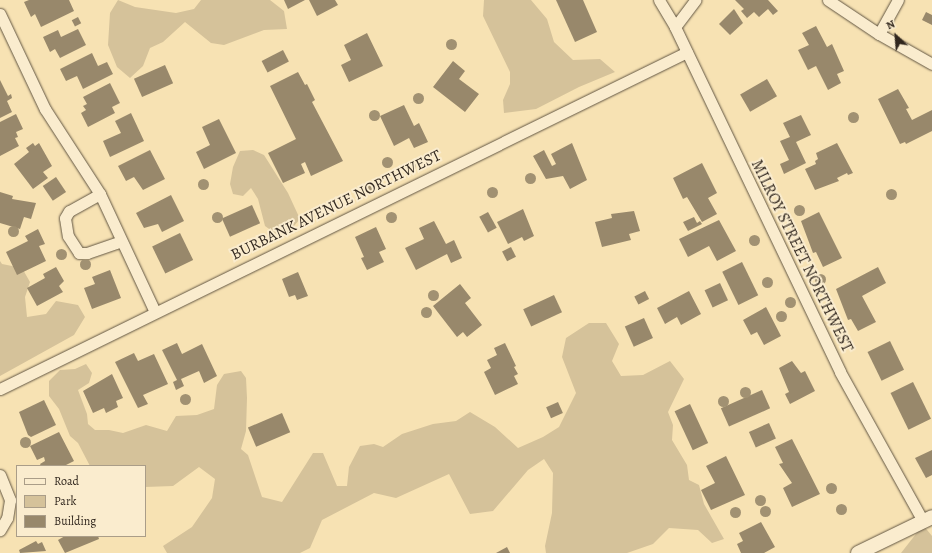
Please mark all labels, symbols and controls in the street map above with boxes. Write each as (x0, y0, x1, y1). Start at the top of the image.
north arrow (876, 16, 916, 56)
text: N (884, 16, 897, 33)
street label: BURBANK AVENUE NORTHWEST (228, 146, 444, 264)
street label: MILROY STREET NORTHWEST (747, 157, 857, 355)
legend (16, 465, 146, 537)
text: Road (54, 473, 79, 489)
text: Park (54, 493, 77, 509)
text: Building (54, 513, 96, 529)

